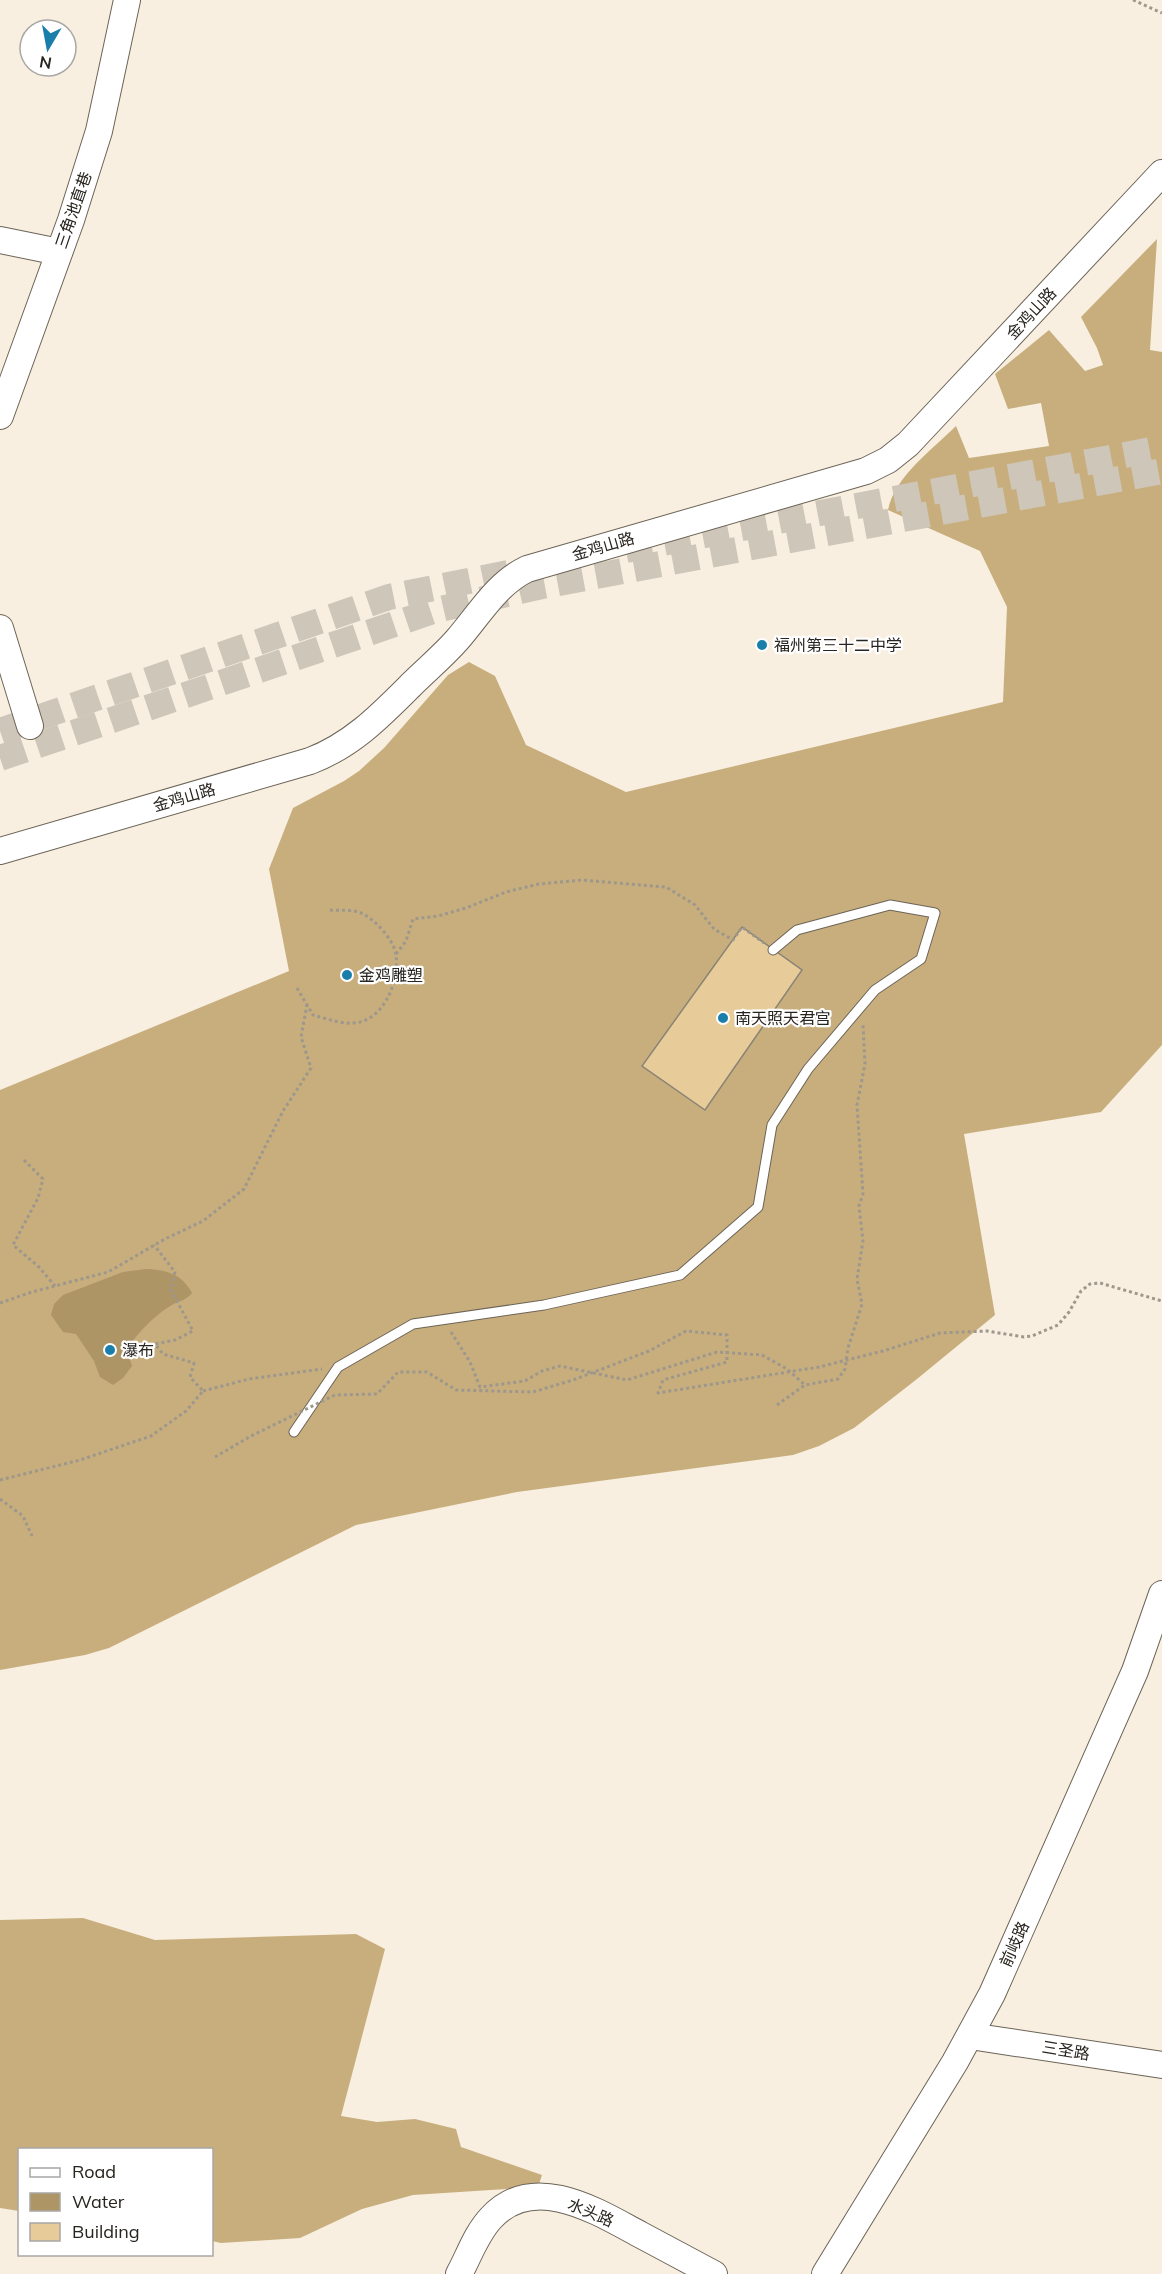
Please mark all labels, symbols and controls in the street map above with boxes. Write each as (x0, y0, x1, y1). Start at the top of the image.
north arrow (18, 18, 78, 78)
text: N (38, 52, 53, 74)
street label: 三角池直巷 (51, 169, 95, 251)
street label: 金鸡山路 (1002, 283, 1060, 343)
street label: 金鸡山路 (569, 528, 637, 564)
place label: 福州第三十二中学 (774, 635, 902, 655)
marker: 福州第三十二中学 (755, 638, 769, 652)
street label: 金鸡山路 (150, 779, 218, 815)
place label: 金鸡雕塑 (359, 965, 423, 985)
marker: 金鸡雕塑 (340, 968, 354, 982)
place label: 南天照天君宫 (735, 1008, 831, 1028)
marker: 南天照天君宫 (716, 1011, 730, 1025)
place label: 瀑布 (122, 1340, 154, 1360)
marker: 瀑布 (103, 1343, 117, 1357)
street label: 前岐路 (995, 1918, 1033, 1970)
street label: 三圣路 (1041, 2036, 1091, 2064)
legend (18, 2148, 213, 2256)
text: Road (72, 2160, 116, 2183)
text: Water (72, 2190, 125, 2213)
street label: 水头路 (565, 2193, 617, 2231)
text: Building (72, 2220, 140, 2243)

